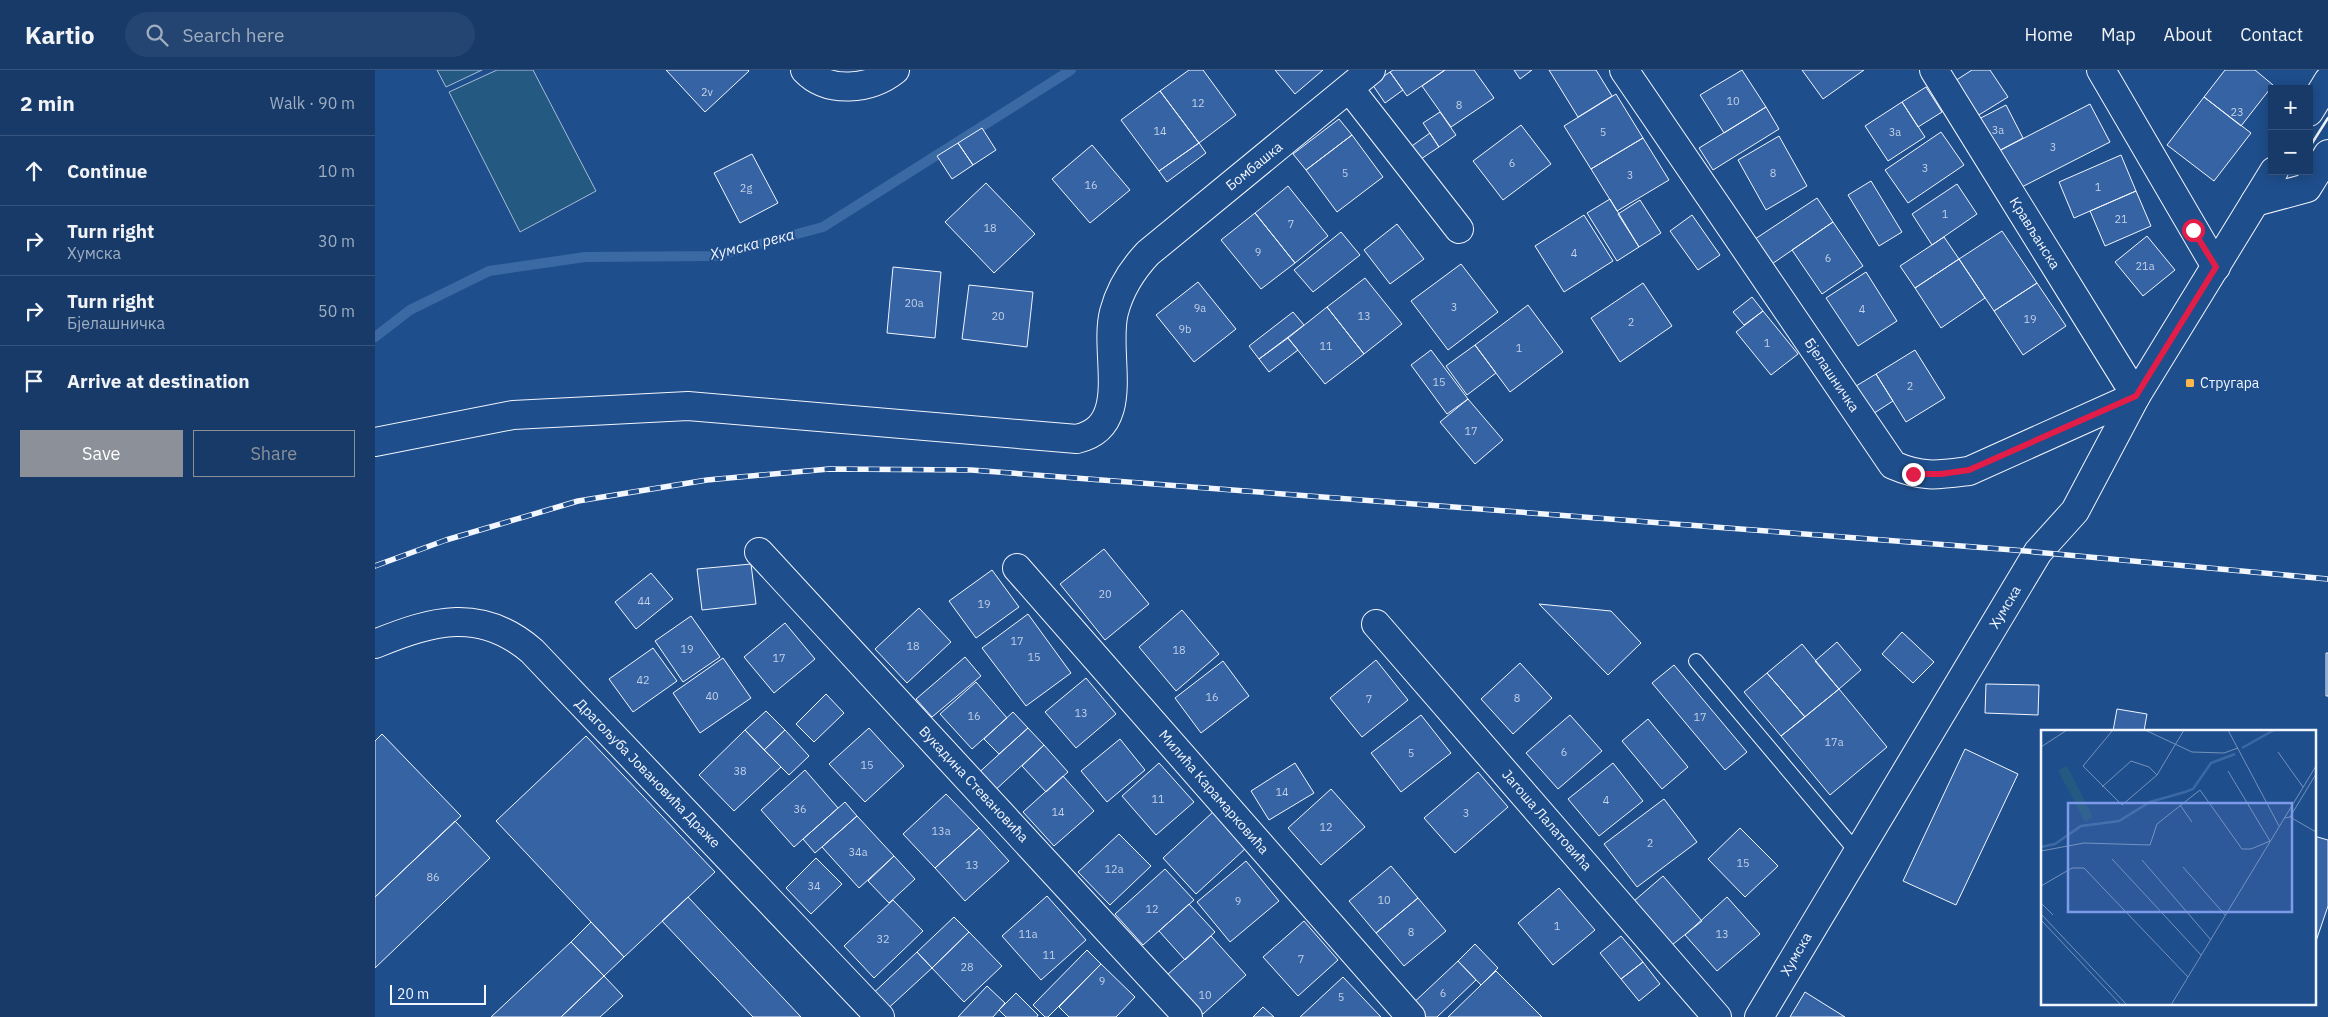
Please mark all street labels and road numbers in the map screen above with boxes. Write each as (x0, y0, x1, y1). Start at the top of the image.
street label: Бомбашка (1222, 137, 1287, 194)
street label: Крављанска (2006, 194, 2065, 273)
street label: Бјелашничка (1801, 334, 1864, 416)
street label: Хумска (1985, 582, 2025, 632)
street label: Драгољуба Јовановића Драже (572, 694, 725, 852)
street label: Вукадина Стевановића (915, 722, 1033, 846)
street label: Милића Карамарковића (1155, 726, 1273, 858)
street label: Јагоша Лалатовића (1498, 766, 1596, 875)
street label: Хумска (1776, 929, 1816, 979)

